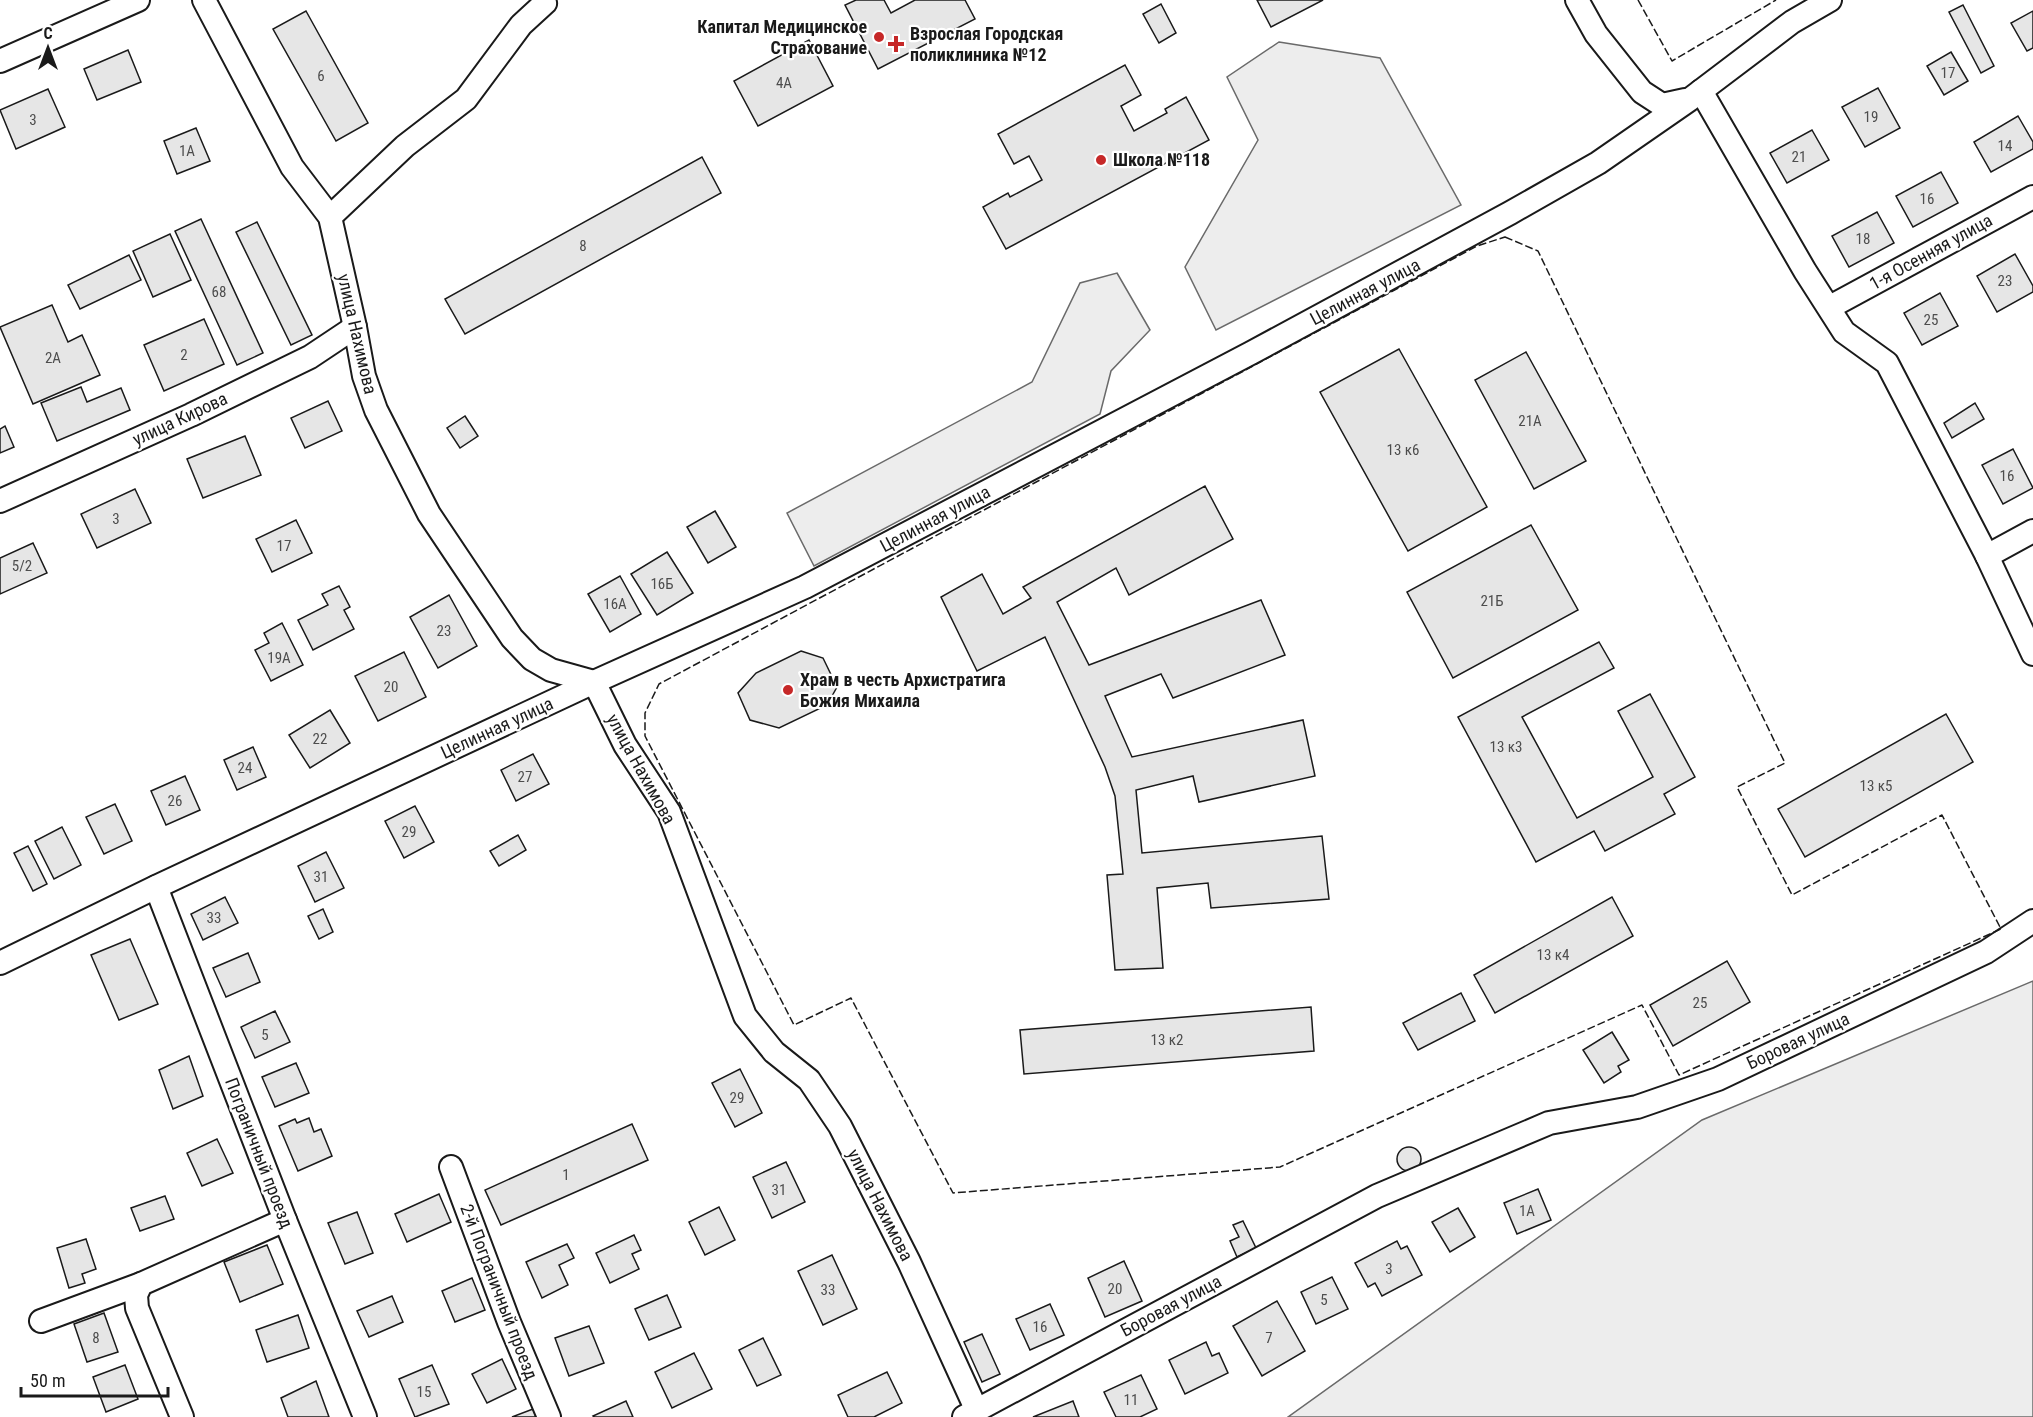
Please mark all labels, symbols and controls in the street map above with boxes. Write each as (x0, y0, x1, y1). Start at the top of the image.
place label: Капитал Медицинское Страхование (697, 16, 867, 58)
north arrow (18, 18, 78, 78)
place label: Взрослая Городская поликлиника №12 (910, 23, 1063, 65)
text: С (43, 24, 53, 43)
marker: Капитал Медицинское Страхование (872, 30, 886, 44)
marker: Взрослая Городская поликлиника №12 (887, 35, 905, 53)
house number: 17 (1941, 64, 1955, 82)
house number: 6 (317, 67, 325, 85)
house number: 4А (776, 74, 792, 92)
house number: 19 (1864, 108, 1878, 126)
house number: 3 (29, 111, 37, 129)
house number: 14 (1998, 137, 2012, 155)
house number: 1А (179, 142, 195, 160)
house number: 21 (1792, 148, 1806, 166)
place label: Школа №118 (1113, 149, 1210, 170)
marker: Школа №118 (1094, 153, 1108, 167)
house number: 16 (1920, 190, 1934, 208)
street label: 1-я Осенняя улица (1866, 209, 1996, 294)
house number: 18 (1856, 230, 1870, 248)
house number: 8 (579, 237, 587, 255)
street label: Целинная улица (1306, 254, 1423, 329)
street label: улица Нахимова (333, 272, 382, 396)
house number: 23 (1998, 272, 2012, 290)
house number: 68 (212, 283, 226, 301)
house number: 25 (1924, 311, 1938, 329)
house number: 2 (180, 346, 188, 364)
house number: 2А (45, 349, 61, 367)
street label: улица Кирова (129, 387, 231, 450)
house number: 21А (1518, 412, 1542, 430)
house number: 13 к6 (1387, 441, 1419, 459)
house number: 16 (2000, 467, 2014, 485)
street label: Целинная улица (876, 481, 993, 556)
house number: 3 (112, 510, 120, 528)
house number: 17 (277, 537, 291, 555)
house number: 5/2 (12, 557, 32, 575)
house number: 16Б (650, 575, 674, 593)
house number: 21Б (1480, 592, 1504, 610)
house number: 16А (603, 595, 627, 613)
house number: 23 (437, 622, 451, 640)
house number: 19А (267, 649, 291, 667)
place label: Храм в честь Архистратига Божия Михаила (800, 669, 1006, 711)
house number: 20 (384, 678, 398, 696)
marker: Храм в честь Архистратига Божия Михаила (781, 683, 795, 697)
street label: Целинная улица (437, 692, 556, 763)
street label: улица Нахимова (602, 710, 680, 828)
house number: 22 (313, 730, 327, 748)
house number: 13 к3 (1490, 738, 1522, 756)
house number: 24 (238, 759, 252, 777)
house number: 27 (518, 768, 532, 786)
house number: 13 к5 (1860, 777, 1892, 795)
house number: 26 (168, 792, 182, 810)
house number: 29 (402, 823, 416, 841)
house number: 31 (314, 868, 328, 886)
house number: 33 (207, 909, 221, 927)
house number: 13 к4 (1537, 946, 1569, 964)
house number: 25 (1693, 994, 1707, 1012)
street label: Боровая улица (1743, 1008, 1852, 1073)
house number: 5 (261, 1026, 269, 1044)
house number: 13 к2 (1151, 1031, 1183, 1049)
street label: Пограничный проезд (221, 1075, 298, 1231)
house number: 29 (730, 1089, 744, 1107)
street label: улица Нахимова (843, 1145, 918, 1264)
house number: 1 (562, 1166, 570, 1184)
house number: 31 (772, 1181, 786, 1199)
street label: 2-й Пограничный проезд (456, 1201, 543, 1383)
house number: 1А (1519, 1202, 1535, 1220)
house number: 3 (1385, 1260, 1393, 1278)
street label: Боровая улица (1117, 1270, 1225, 1341)
house number: 20 (1108, 1280, 1122, 1298)
house number: 33 (821, 1281, 835, 1299)
house number: 5 (1320, 1291, 1328, 1309)
house number: 16 (1033, 1318, 1047, 1336)
house number: 8 (92, 1329, 100, 1347)
house number: 7 (1265, 1329, 1273, 1347)
scale bar (21, 1360, 168, 1398)
text: 50 m (30, 1370, 65, 1391)
house number: 15 (417, 1383, 431, 1401)
house number: 11 (1124, 1391, 1138, 1409)

